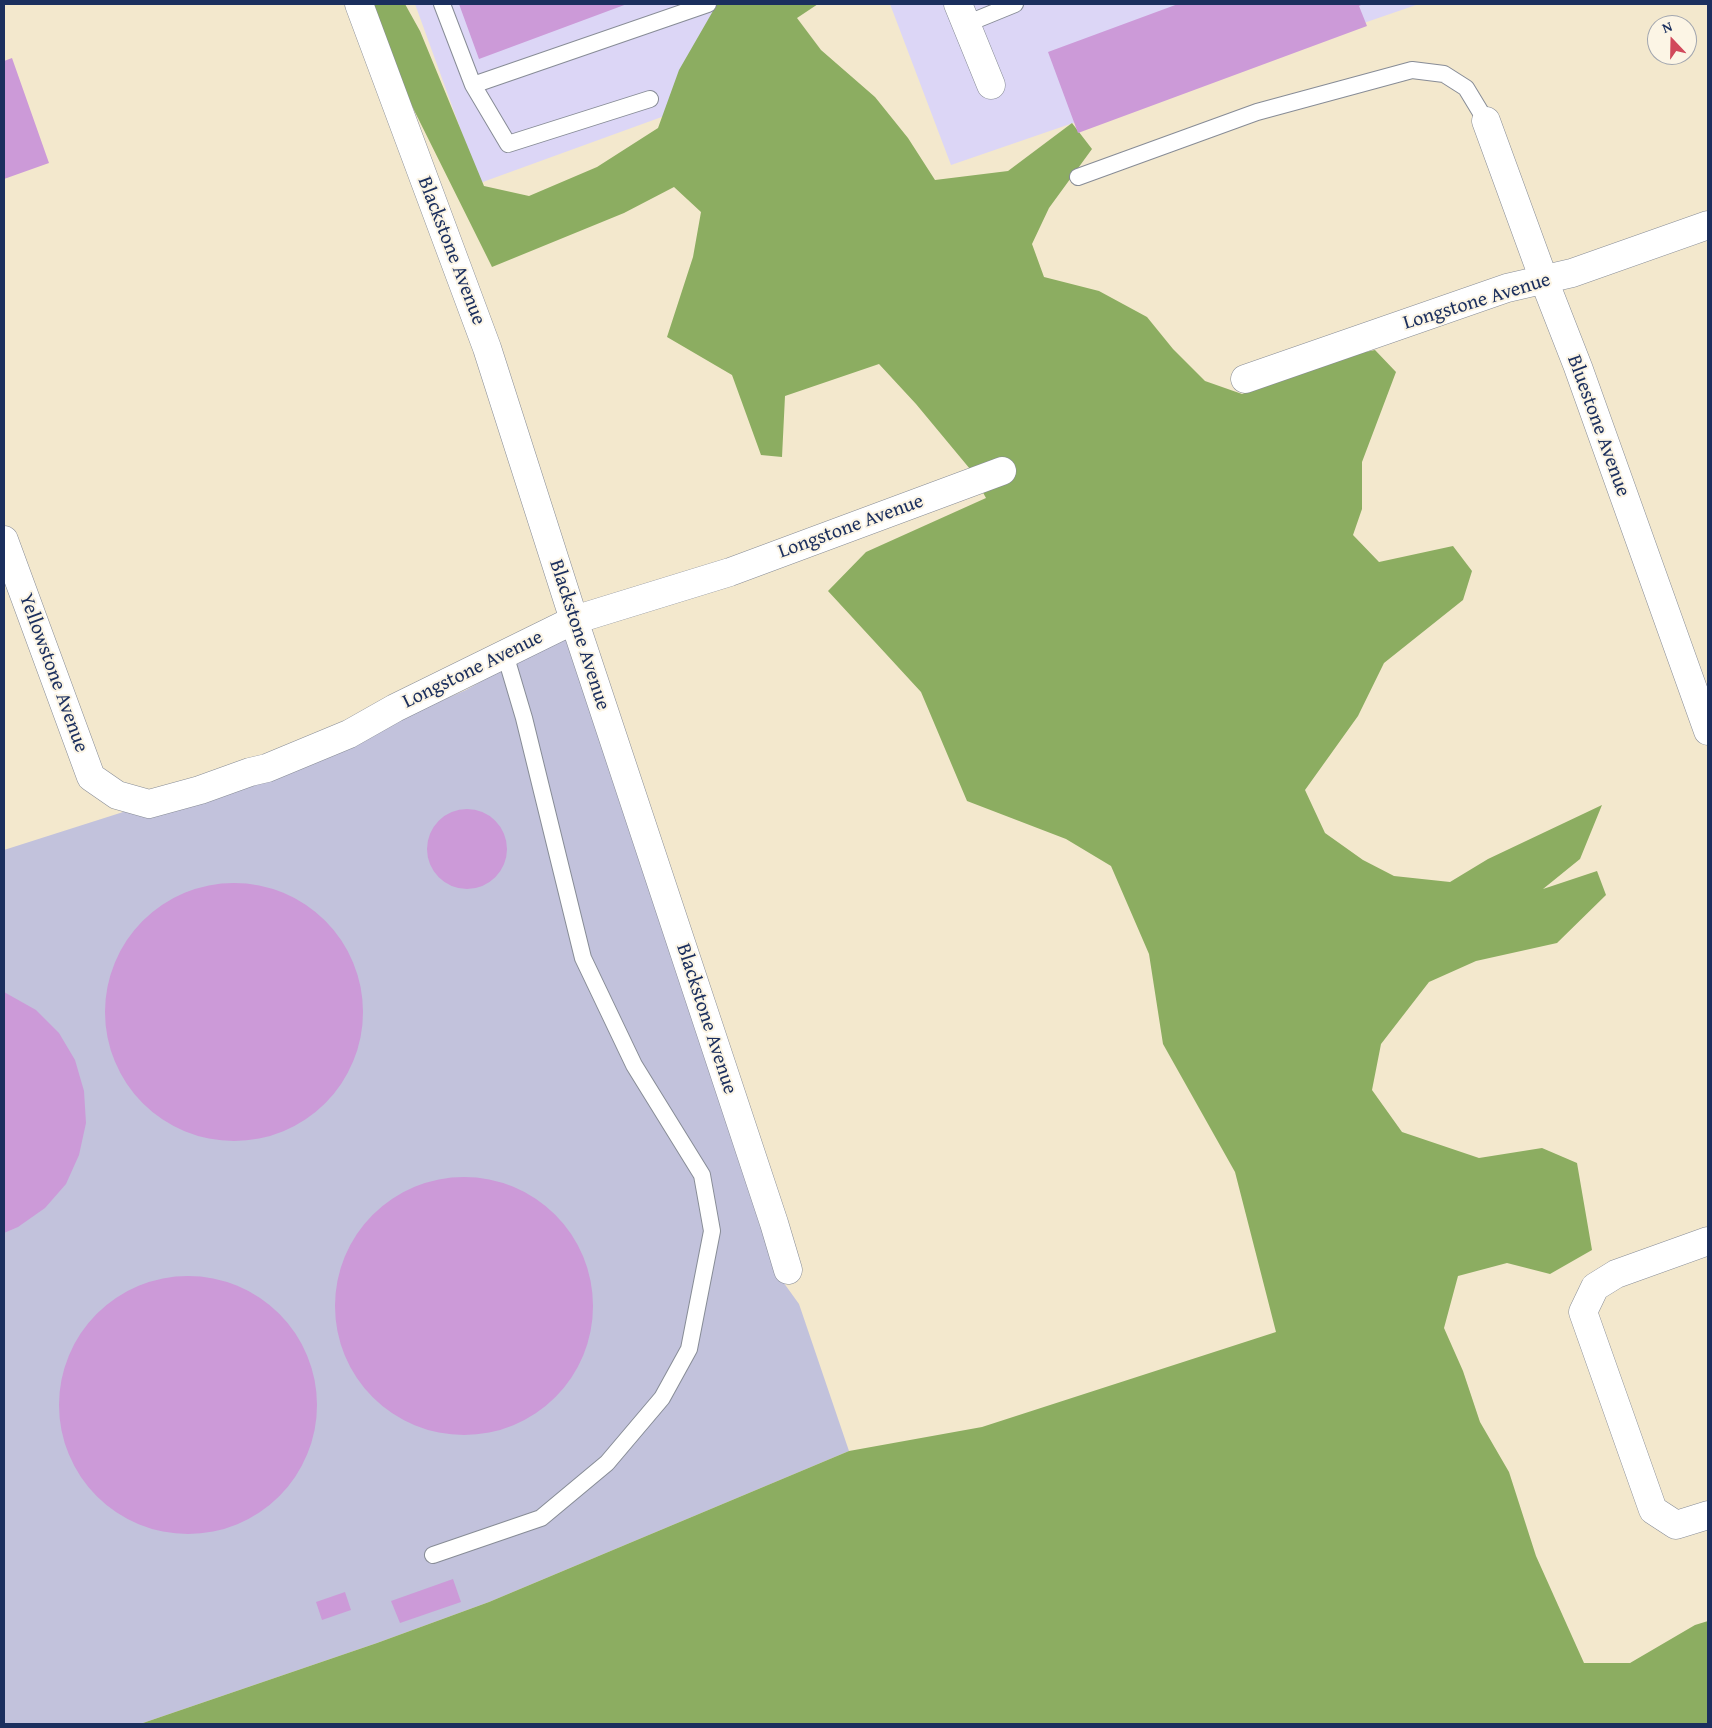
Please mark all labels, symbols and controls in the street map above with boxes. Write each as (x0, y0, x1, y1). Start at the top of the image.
north arrow (1647, 15, 1697, 65)
text: N (1659, 16, 1675, 38)
street label: Blackstone Avenue (412, 174, 490, 328)
street label: Longstone Avenue (1400, 268, 1554, 336)
street label: Bluestone Avenue (1561, 352, 1635, 500)
street label: Longstone Avenue (775, 490, 927, 564)
street label: Blackstone Avenue (543, 557, 615, 713)
street label: Yellowstone Avenue (13, 590, 93, 756)
street label: Longstone Avenue (399, 626, 547, 714)
street label: Blackstone Avenue (670, 941, 742, 1097)

